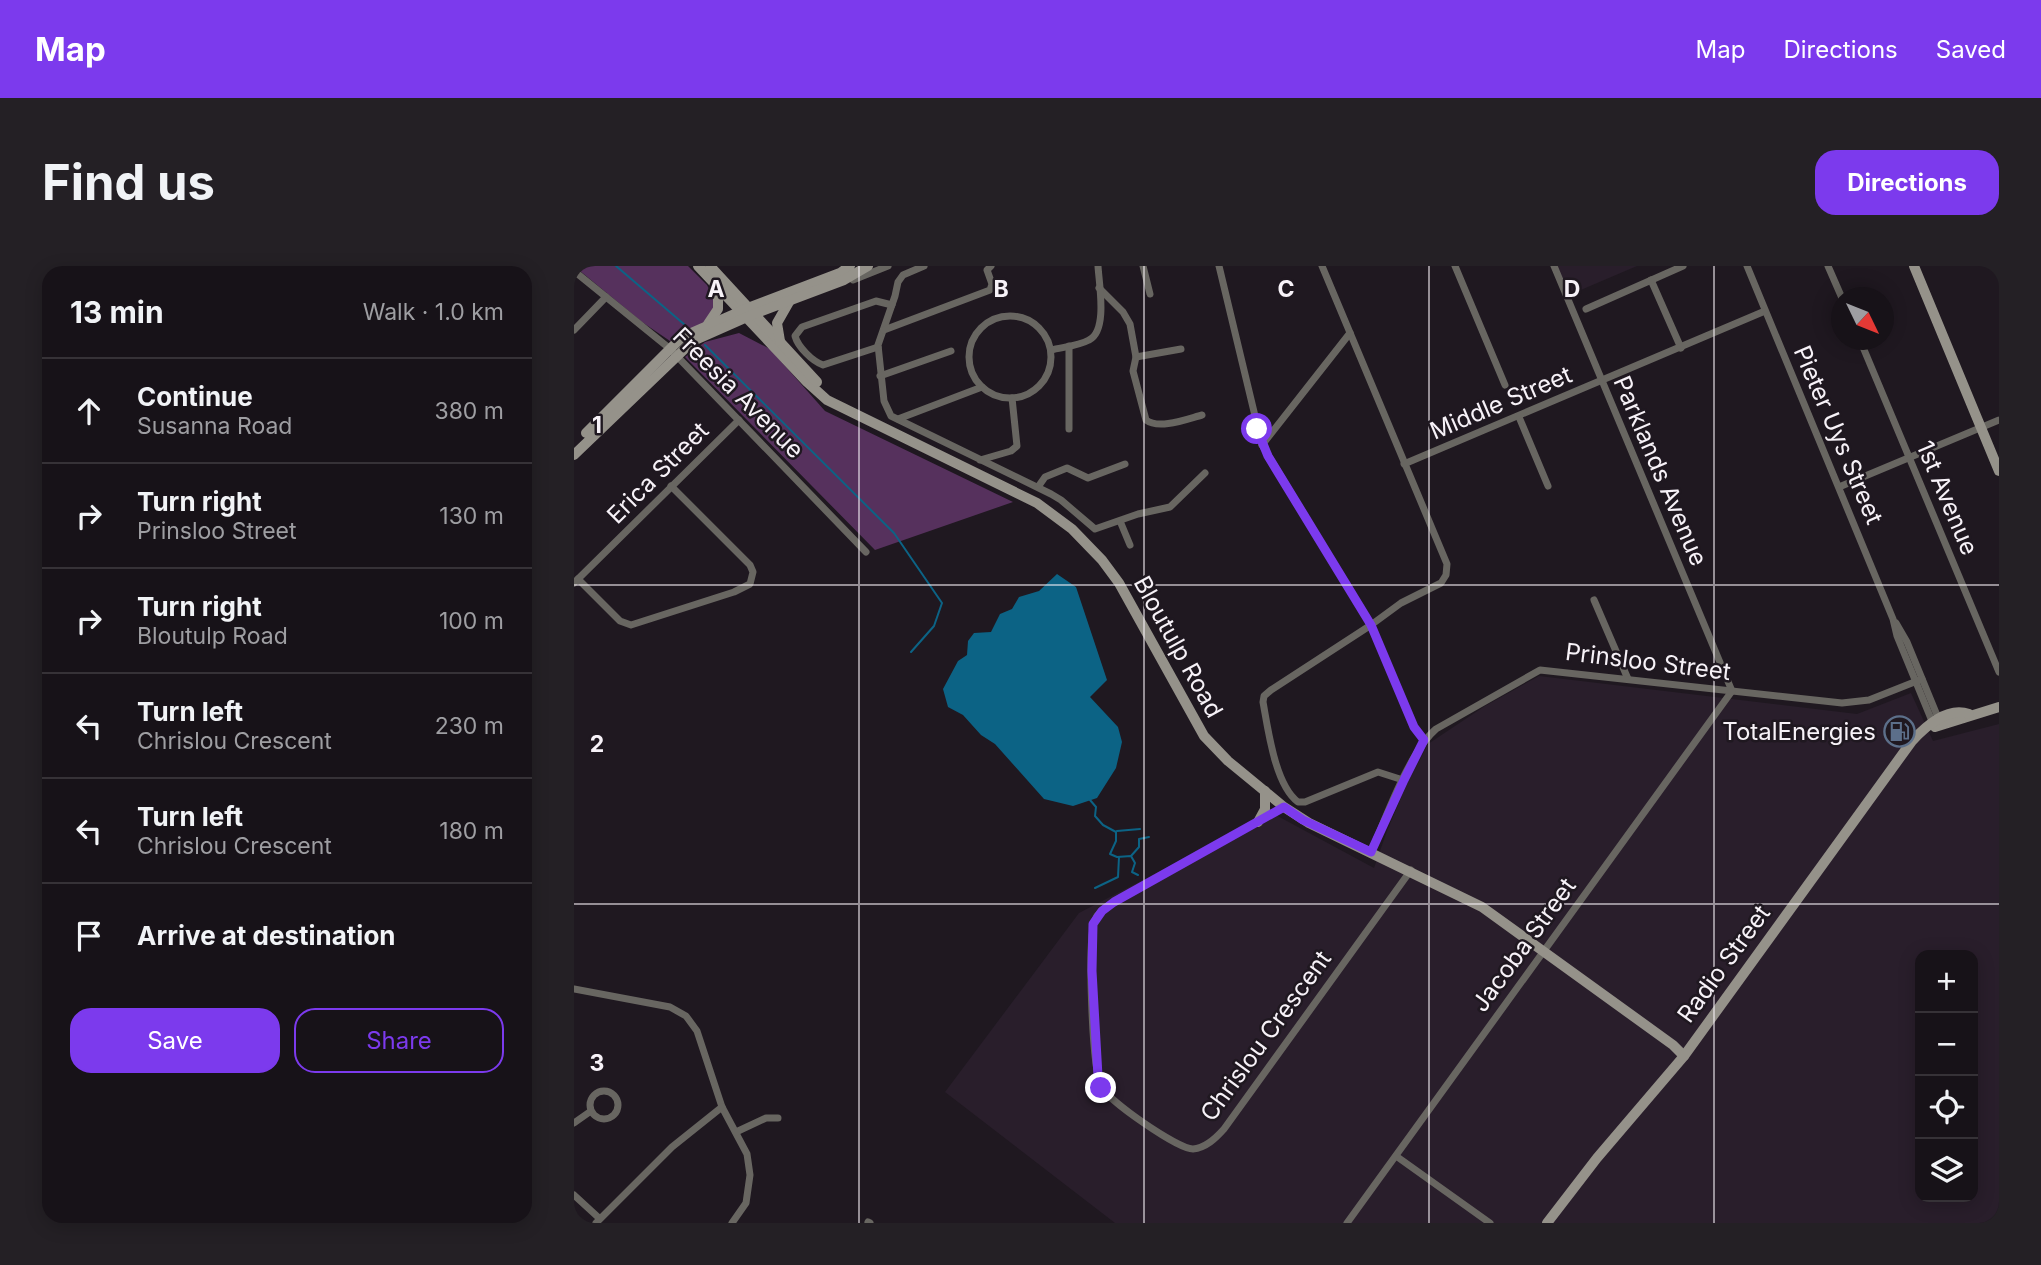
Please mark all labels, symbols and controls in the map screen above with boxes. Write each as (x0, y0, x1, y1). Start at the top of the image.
text: Map (35, 29, 106, 69)
text: Map (1696, 35, 1745, 64)
text: Directions (1783, 35, 1898, 64)
text: Saved (1936, 35, 2006, 64)
button: Directions (1815, 150, 1999, 215)
text: Find us (42, 153, 215, 212)
text: A (707, 275, 725, 303)
text: B (993, 275, 1009, 303)
text: C (1277, 275, 1295, 303)
text: D (1564, 275, 1580, 303)
north arrow (1831, 287, 1894, 350)
text: 13 min (70, 294, 164, 330)
text: Walk · 1.0 km (363, 298, 504, 326)
street label: Freesia Avenue (667, 321, 810, 464)
street label: Pieter Uys Street (1788, 341, 1889, 529)
street label: Middle Street (1426, 360, 1576, 445)
street label: Parklands Avenue (1607, 372, 1714, 570)
text: Continue (137, 381, 253, 412)
icon: ahead (70, 392, 108, 430)
text: 380 m (434, 397, 504, 425)
text: 1 (592, 411, 602, 439)
text: Susanna Road (137, 412, 292, 440)
route start (1241, 413, 1272, 444)
street label: Erica Street (601, 416, 715, 529)
street label: 1st Avenue (1910, 436, 1985, 559)
text: Turn right (137, 486, 262, 517)
icon: right (70, 497, 108, 535)
text: 130 m (439, 502, 504, 530)
text: Prinsloo Street (137, 517, 297, 545)
street label: Bloutulp Road (1128, 571, 1229, 723)
text: Turn right (137, 591, 262, 622)
icon: right (70, 602, 108, 640)
text: 100 m (439, 607, 504, 635)
text: Bloutulp Road (137, 622, 288, 650)
street label: Prinsloo Street (1564, 637, 1733, 686)
text: Turn left (137, 696, 243, 727)
icon: left (70, 707, 108, 745)
text: 230 m (435, 712, 504, 740)
fuel station icon: TotalEnergies (1882, 715, 1916, 749)
place label: TotalEnergies (1722, 717, 1876, 746)
text: Chrislou Crescent (137, 727, 332, 755)
text: 2 (590, 730, 604, 758)
text: Turn left (137, 801, 243, 832)
icon: left (70, 812, 108, 850)
text: 180 m (439, 817, 504, 845)
text: Chrislou Crescent (137, 832, 332, 860)
street label: Jacoba Street (1465, 872, 1582, 1017)
street label: Radio Street (1671, 899, 1776, 1028)
icon: arrive (70, 917, 108, 955)
text: Arrive at destination (137, 920, 396, 951)
street label: Chrislou Crescent (1194, 945, 1337, 1126)
map controls (1915, 950, 1978, 1202)
button: + (1915, 950, 1978, 1013)
button: Save (70, 1008, 280, 1073)
button: Share (294, 1008, 504, 1073)
button: − (1915, 1013, 1978, 1076)
text: 3 (590, 1049, 604, 1077)
route end (1085, 1072, 1116, 1103)
button: locate (1915, 1076, 1978, 1139)
button: layers (1915, 1139, 1978, 1202)

